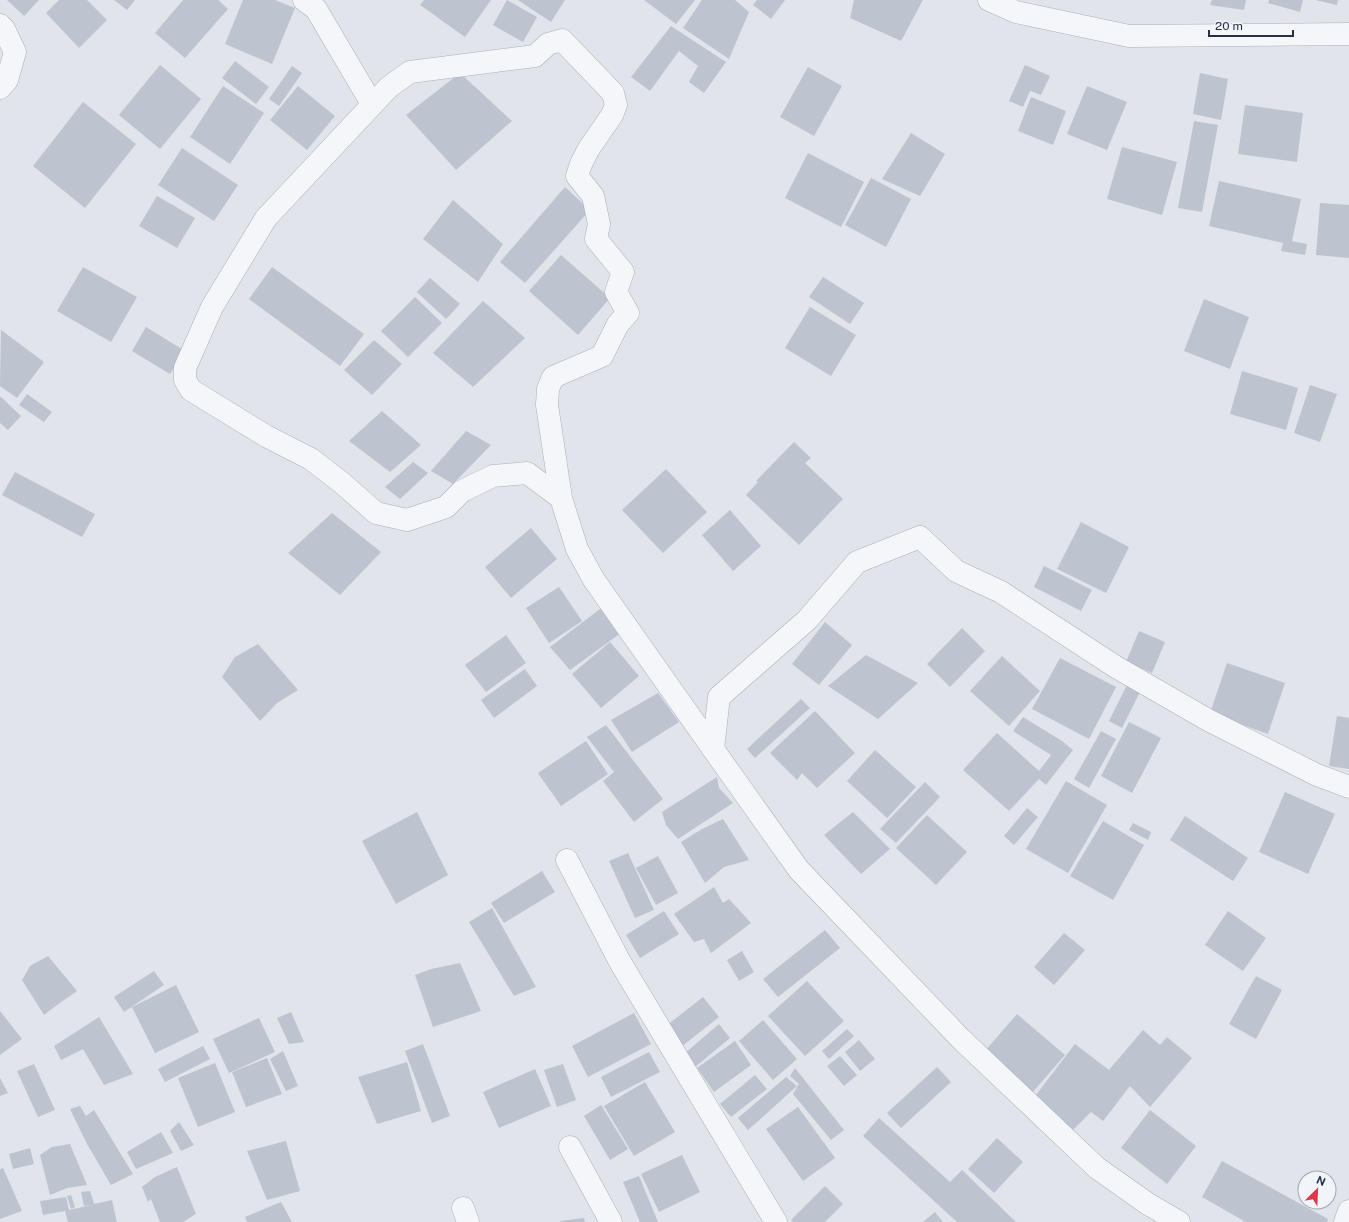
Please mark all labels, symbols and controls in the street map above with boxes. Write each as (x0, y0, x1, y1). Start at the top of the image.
scale bar (1209, 12, 1293, 38)
text: 20 m (1215, 19, 1243, 33)
north arrow (1297, 1170, 1337, 1210)
text: N (1315, 1174, 1327, 1188)

